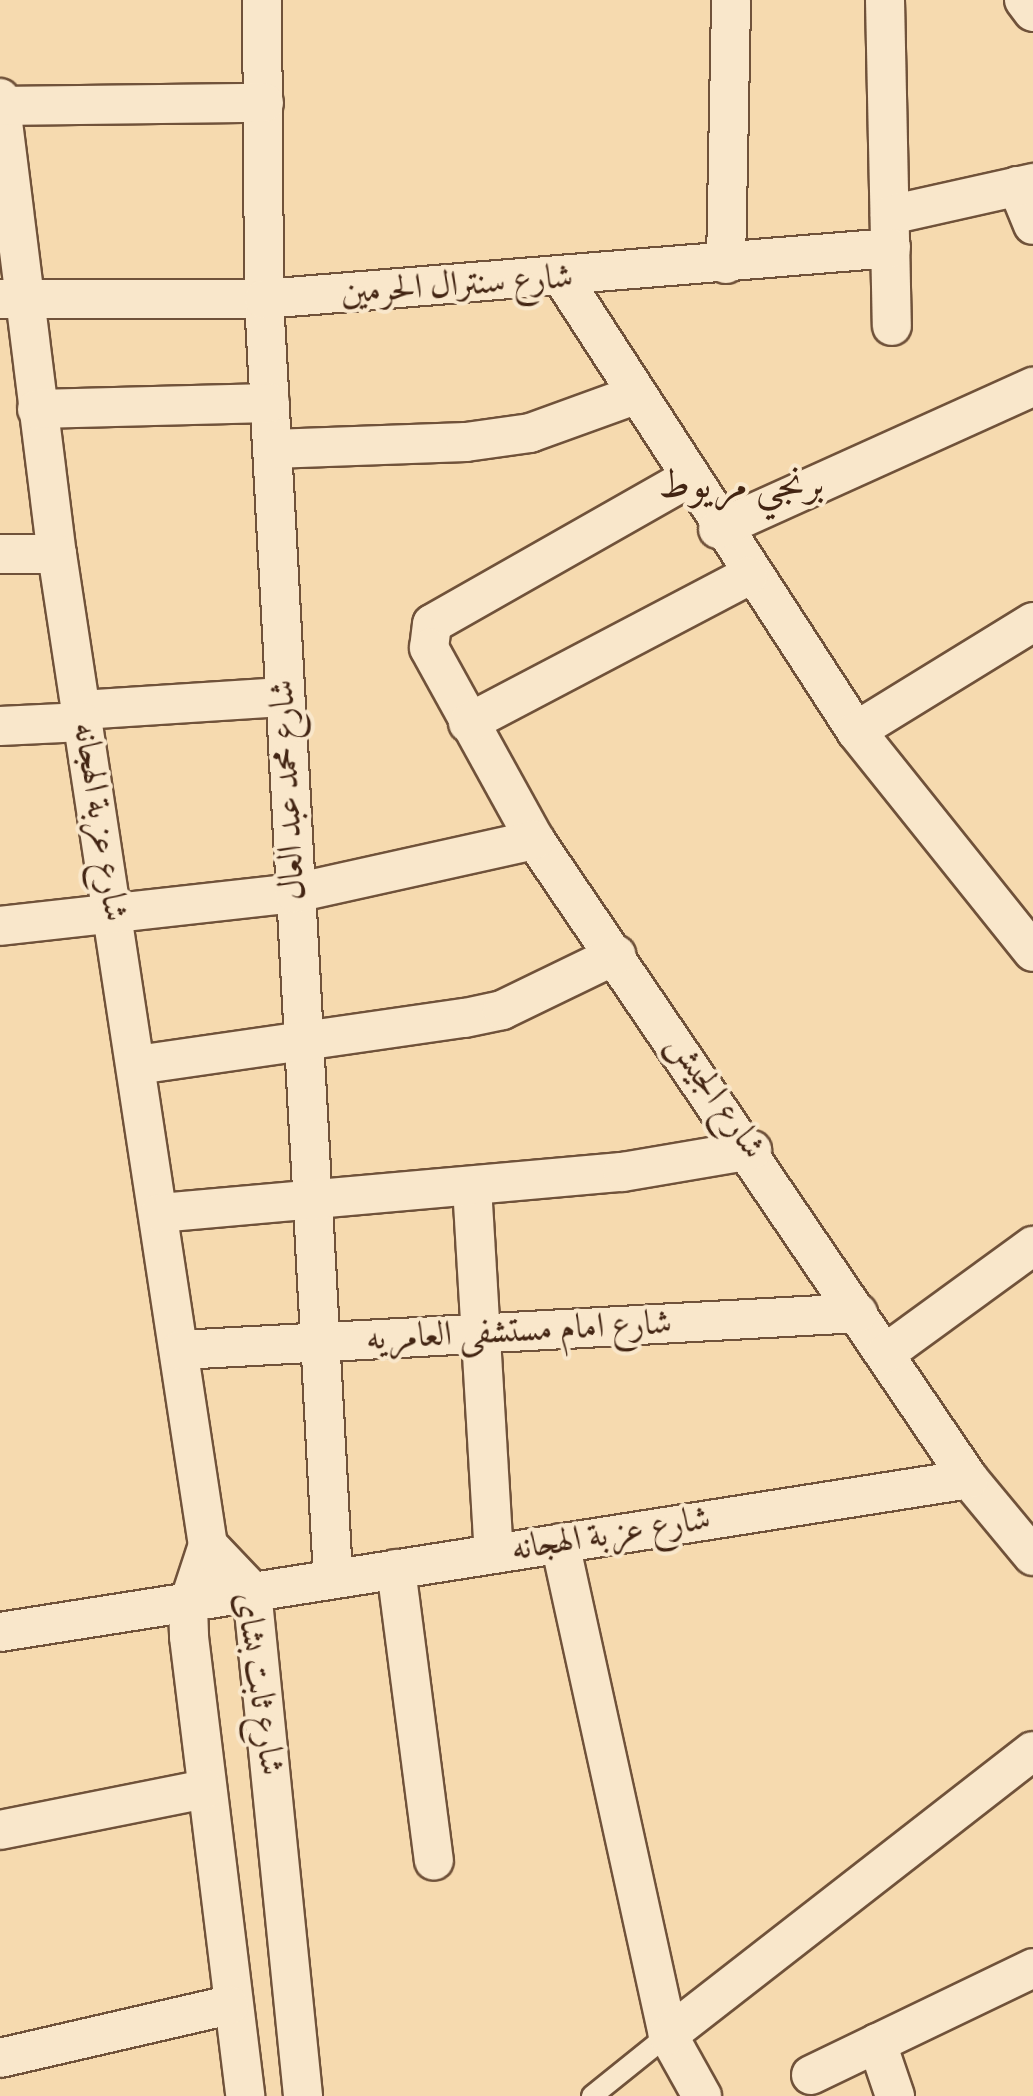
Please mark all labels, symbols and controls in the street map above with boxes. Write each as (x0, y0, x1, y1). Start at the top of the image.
street label: شارع سنترال الحرمين (339, 257, 575, 315)
district label: برنجي مريوط (658, 463, 824, 511)
street label: شارع محمد عبد العال (262, 678, 316, 902)
street label: شارع عزبة الهجانه (62, 719, 136, 925)
street label: شارع الجيش (657, 1026, 773, 1168)
street label: شارع امام مستشفى العامريه (365, 1303, 673, 1361)
street label: شارع عزبة الهجانه (508, 1498, 714, 1572)
street label: شارع ثابت بشاى (224, 1590, 292, 1778)

